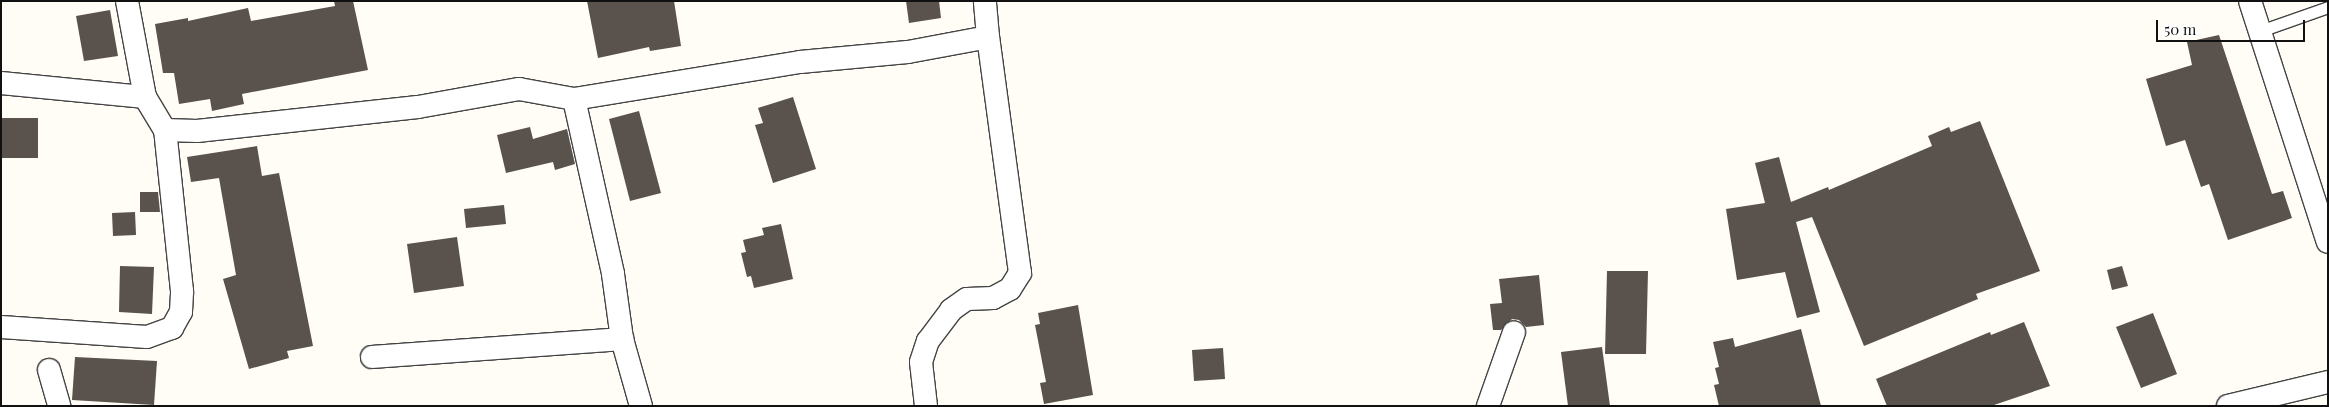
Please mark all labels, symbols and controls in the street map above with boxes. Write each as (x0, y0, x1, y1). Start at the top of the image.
scale bar (2159, 10, 2308, 42)
text: 50 m (2164, 19, 2196, 39)

